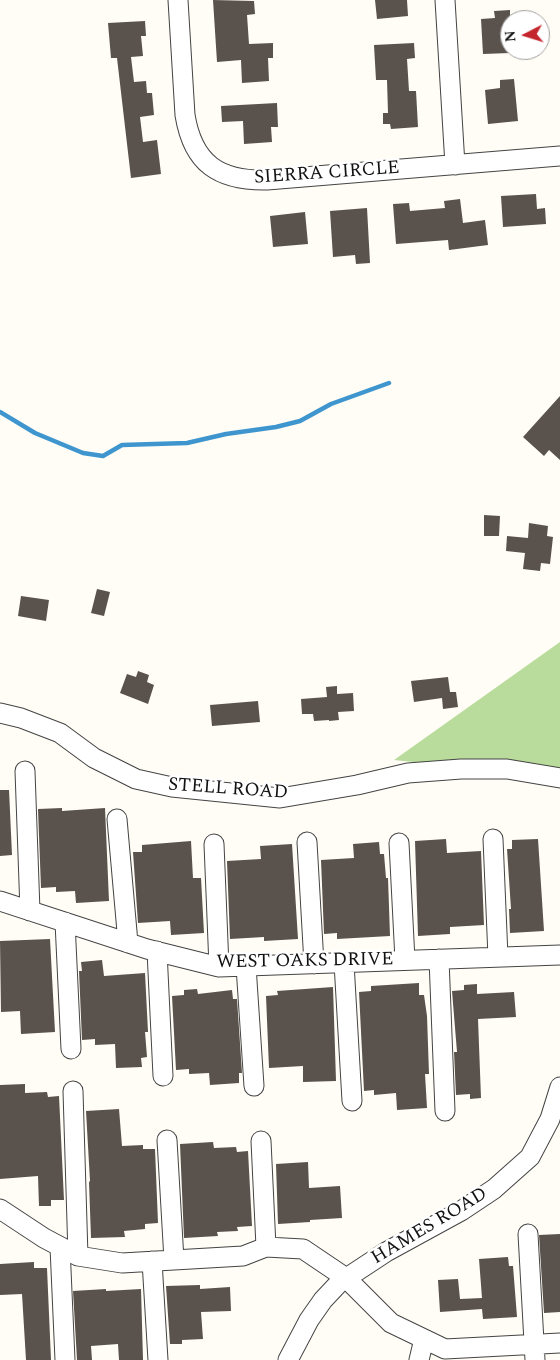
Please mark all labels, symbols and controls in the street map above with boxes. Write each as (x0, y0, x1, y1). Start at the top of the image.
north arrow (500, 10, 550, 60)
text: N (500, 30, 522, 43)
street label: SIERRA CIRCLE (253, 158, 401, 190)
street label: STELL ROAD (167, 774, 289, 806)
street label: WEST OAKS DRIVE (216, 949, 394, 975)
street label: HAMES ROAD (368, 1183, 492, 1271)

